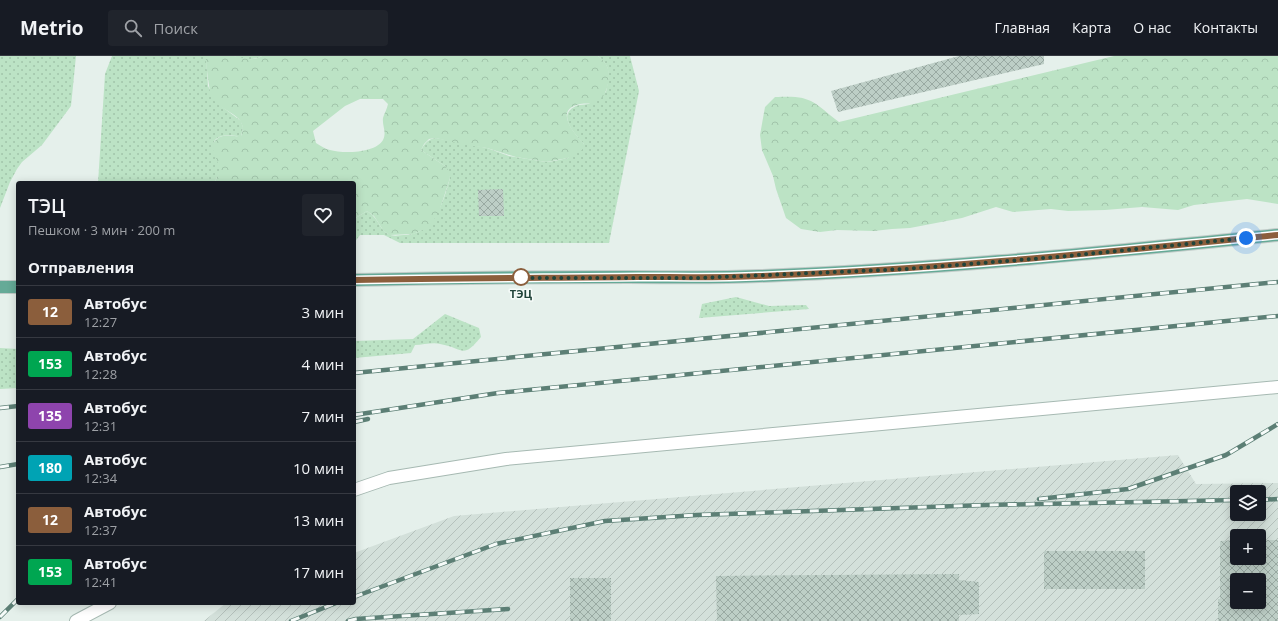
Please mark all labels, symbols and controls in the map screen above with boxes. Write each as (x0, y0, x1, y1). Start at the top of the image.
search box (108, 10, 388, 46)
text: Metrio (20, 15, 84, 41)
icon: search (122, 17, 144, 39)
text: Поиск (154, 18, 198, 38)
text: Главная (995, 18, 1050, 37)
text: Карта (1072, 18, 1111, 37)
text: О нас (1133, 18, 1171, 37)
text: Контакты (1193, 18, 1258, 37)
text: ТЭЦ (28, 193, 65, 219)
button: heart (302, 194, 344, 236)
text: Пешком · 3 мин · 200 m (28, 221, 175, 239)
your location (1236, 228, 1256, 248)
text: Отправления (28, 257, 134, 277)
marker: ТЭЦ (512, 268, 530, 286)
place label: ТЭЦ (510, 286, 533, 301)
text: Автобус (84, 293, 147, 313)
text: 12 (42, 302, 58, 321)
text: 3 мин (301, 302, 344, 322)
text: 12:27 (84, 313, 117, 331)
text: Автобус (84, 345, 147, 365)
text: 153 (38, 354, 62, 373)
text: 4 мин (301, 354, 344, 374)
text: 12:28 (84, 365, 117, 383)
text: Автобус (84, 397, 147, 417)
text: 135 (38, 406, 62, 425)
text: 7 мин (301, 406, 344, 426)
text: 12:31 (84, 417, 117, 435)
text: Автобус (84, 449, 147, 469)
text: 180 (38, 458, 62, 477)
text: 10 мин (293, 458, 344, 478)
text: 12:34 (84, 469, 117, 487)
map controls (1230, 485, 1266, 609)
button: layers (1230, 485, 1266, 521)
text: Автобус (84, 501, 147, 521)
text: 12 (42, 510, 58, 529)
text: 13 мин (293, 510, 344, 530)
text: 12:37 (84, 521, 117, 539)
button: + (1230, 529, 1266, 565)
text: Автобус (84, 553, 147, 573)
text: 153 (38, 562, 62, 581)
text: 17 мин (293, 562, 344, 582)
text: 12:41 (84, 573, 117, 591)
button: − (1230, 573, 1266, 609)

